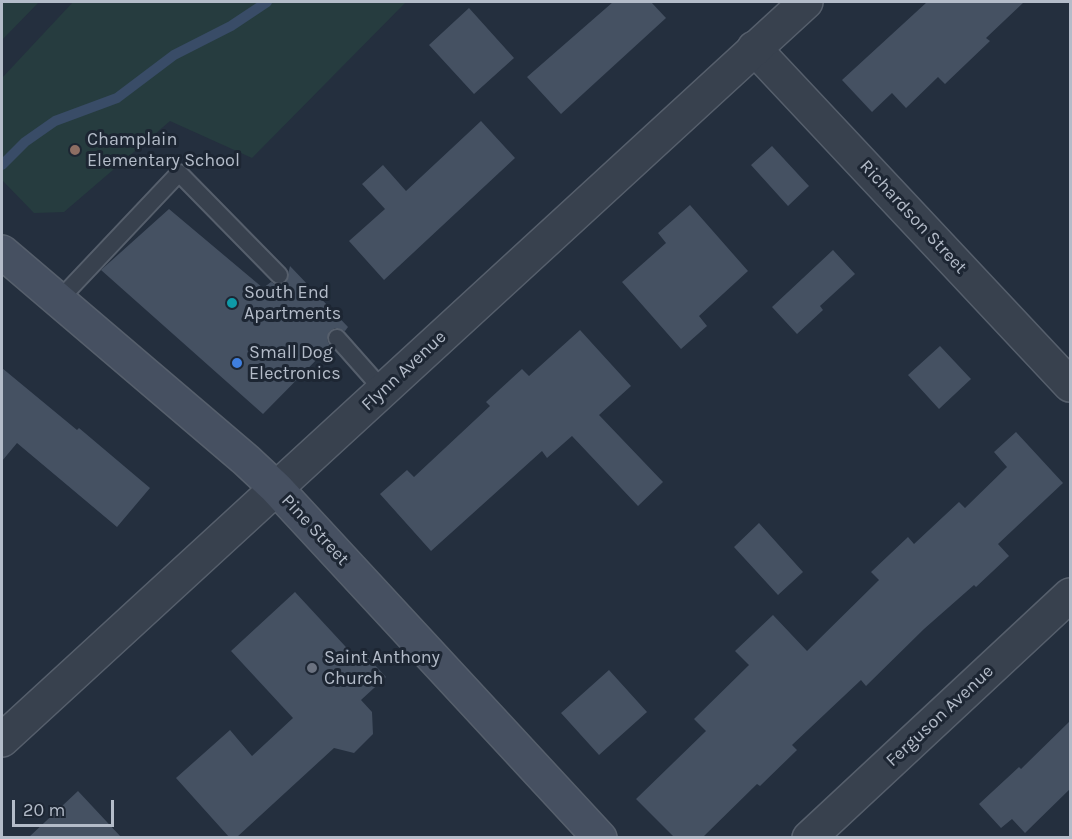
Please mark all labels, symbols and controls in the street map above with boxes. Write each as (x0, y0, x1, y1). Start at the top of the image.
place label: Champlain Elementary School (87, 129, 240, 172)
marker: Champlain Elementary School (68, 143, 82, 157)
street label: Richardson Street (855, 156, 971, 278)
place label: South End Apartments (244, 282, 341, 324)
marker: South End Apartments (225, 296, 239, 310)
street label: Flynn Avenue (357, 326, 451, 416)
place label: Small Dog Electronics (249, 342, 341, 385)
marker: Small Dog Electronics (230, 356, 244, 370)
street label: Pine Street (277, 490, 353, 570)
place label: Saint Anthony Church (324, 647, 440, 690)
marker: Saint Anthony Church (305, 661, 319, 675)
street label: Ferguson Avenue (882, 661, 998, 771)
scale bar (15, 788, 117, 826)
text: 20 m (23, 799, 65, 821)

